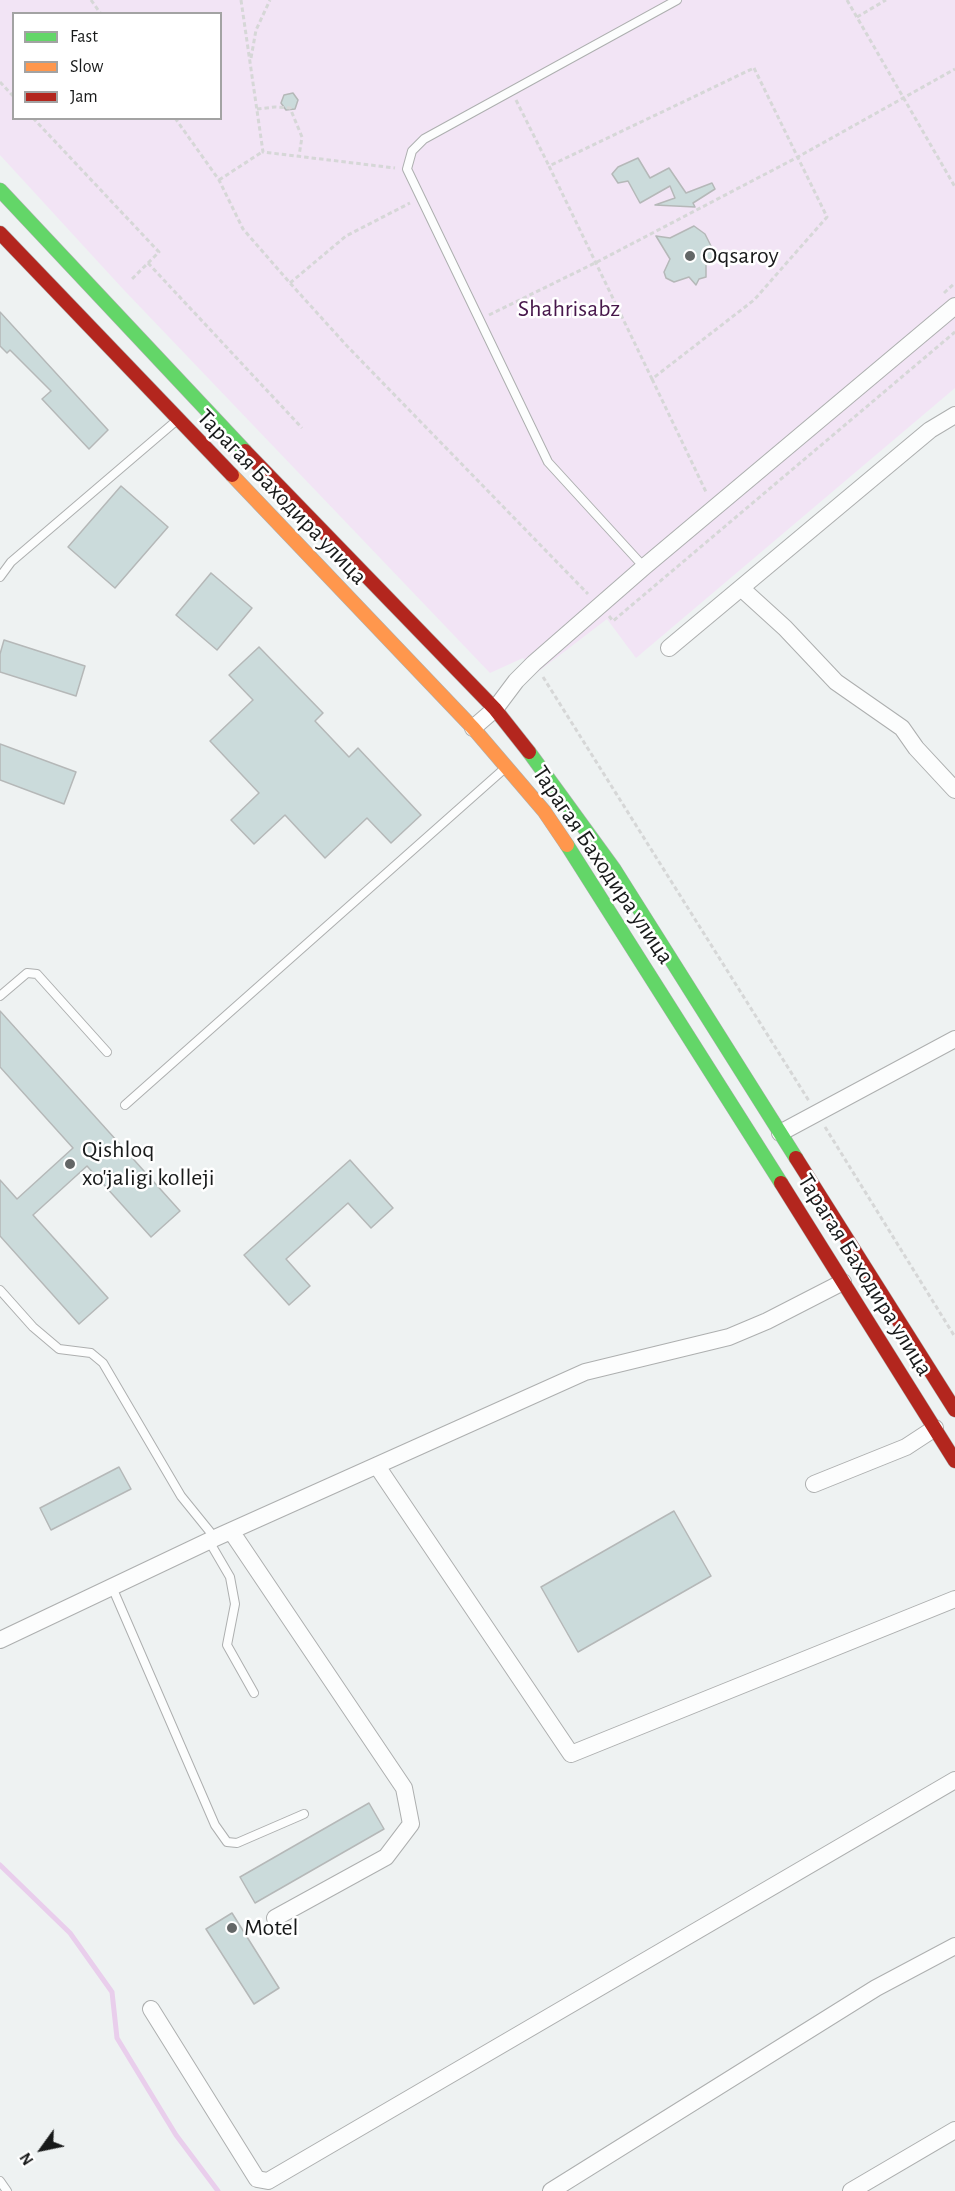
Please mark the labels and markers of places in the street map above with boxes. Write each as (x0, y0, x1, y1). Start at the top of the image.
place label: Oqsaroy (702, 242, 779, 270)
marker: Oqsaroy (683, 249, 697, 263)
place label: Qishloq xo'jaligi kolleji (82, 1136, 215, 1192)
marker: Qishloq xo'jaligi kolleji (63, 1157, 77, 1171)
place label: Motel (244, 1914, 299, 1942)
marker: Motel (225, 1921, 239, 1935)

